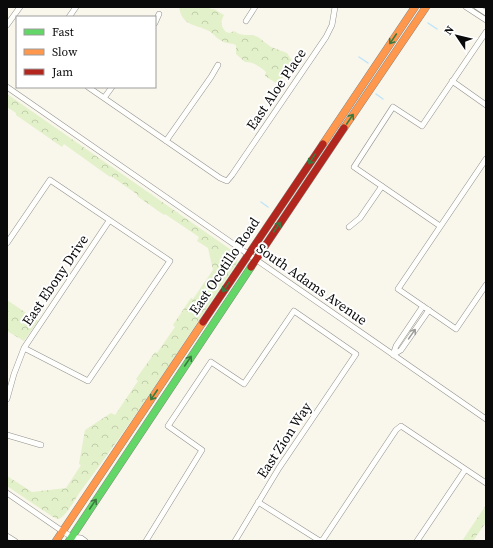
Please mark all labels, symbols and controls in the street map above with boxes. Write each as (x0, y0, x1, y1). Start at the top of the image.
legend (16, 16, 156, 88)
north arrow (437, 16, 477, 56)
text: N (441, 23, 458, 38)
text: Fast (52, 24, 74, 40)
one-way arrow (389, 34, 397, 45)
text: Slow (52, 44, 78, 60)
street label: East Aloe Place (241, 44, 311, 134)
text: Jam (51, 64, 73, 80)
one-way arrow (346, 114, 354, 125)
one-way arrow (308, 153, 316, 164)
street label: East Ocotillo Road (184, 213, 264, 319)
one-way arrow (273, 222, 281, 233)
street label: East Ebony Drive (17, 231, 93, 329)
street label: South Adams Avenue (253, 238, 371, 330)
one-way arrow (222, 281, 230, 292)
one-way arrow (408, 329, 416, 340)
one-way arrow (184, 356, 192, 367)
one-way arrow (150, 389, 158, 400)
street label: East Zion Way (252, 397, 317, 482)
one-way arrow (89, 499, 97, 510)

